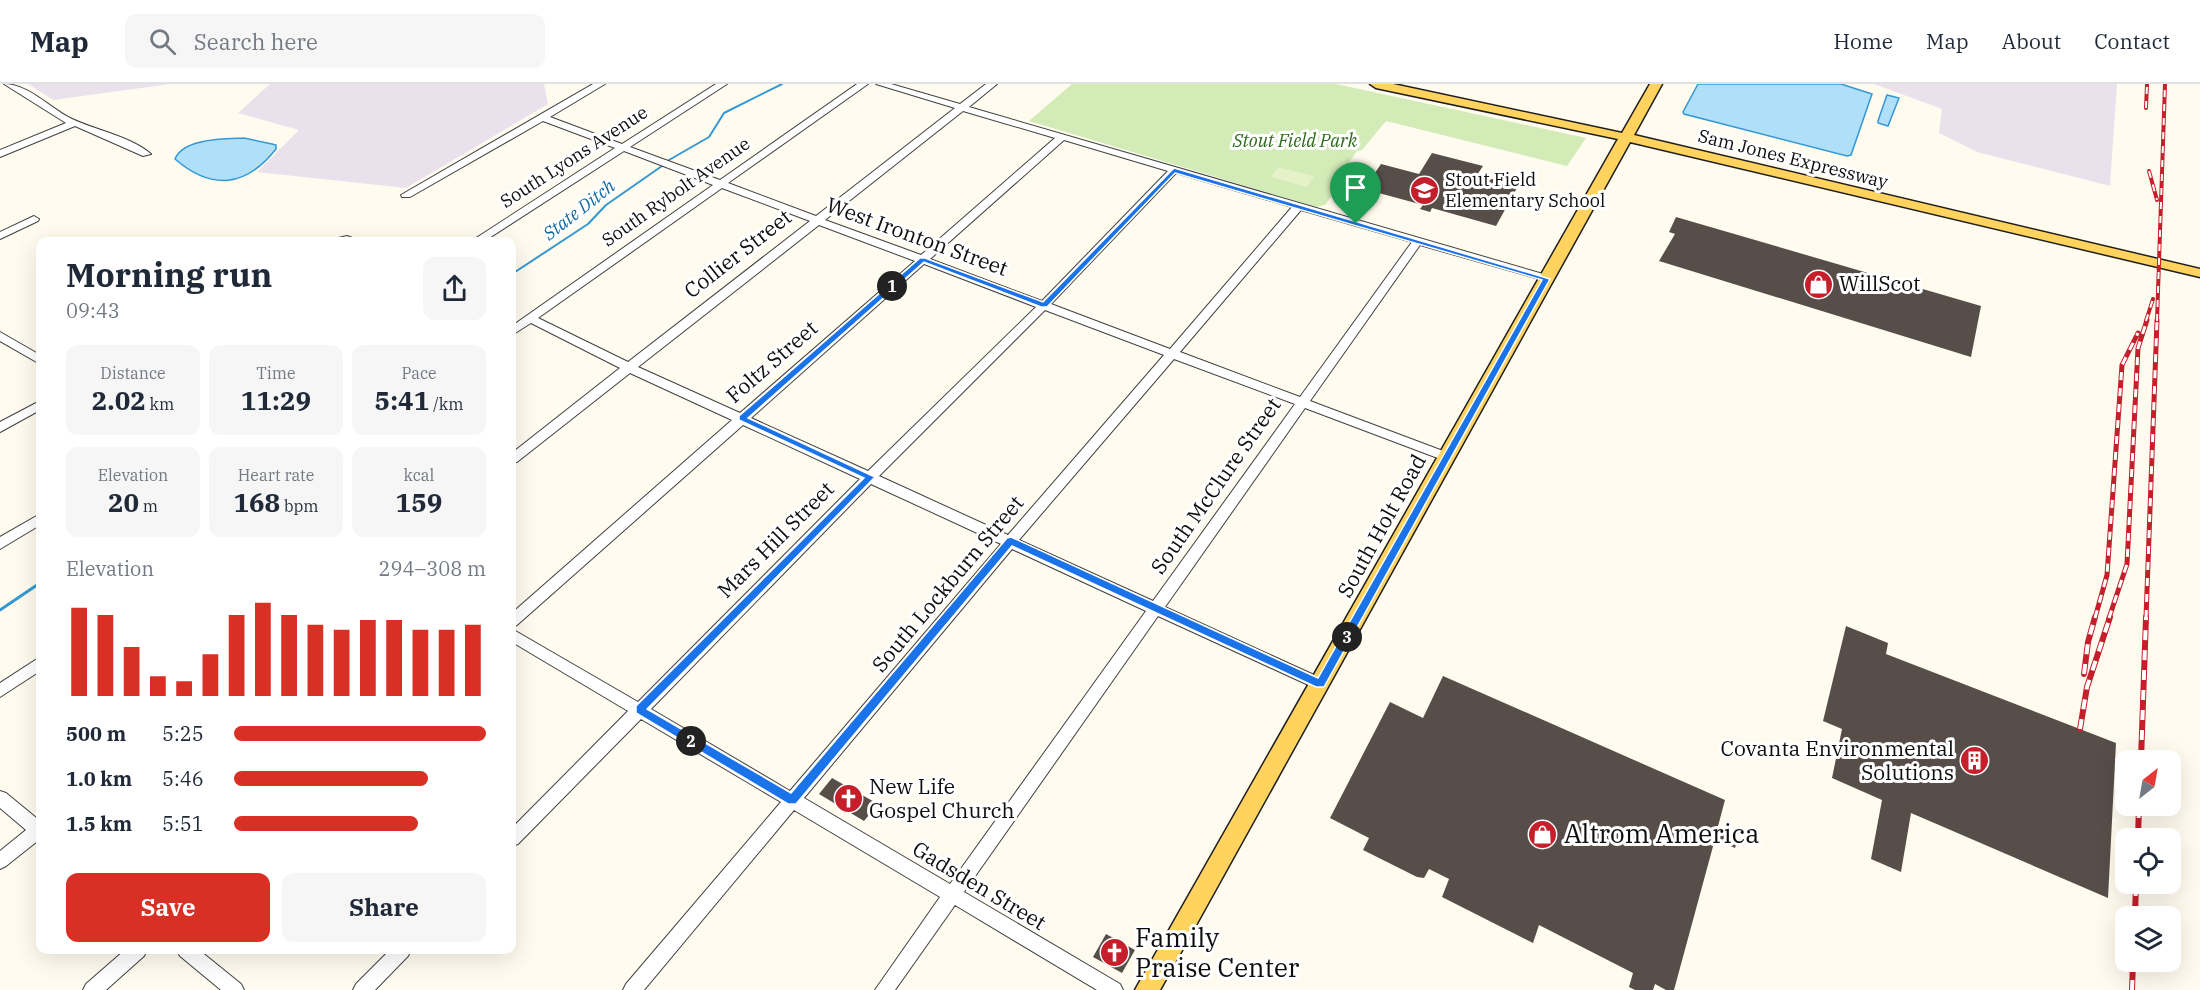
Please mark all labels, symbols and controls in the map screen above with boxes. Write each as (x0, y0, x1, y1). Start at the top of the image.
search box (125, 14, 545, 68)
text: Map (30, 23, 89, 60)
icon: search (146, 25, 179, 58)
text: Search here (194, 27, 318, 56)
text: Home (1833, 27, 1893, 55)
text: Map (1926, 27, 1969, 55)
text: About (2002, 27, 2061, 55)
text: Contact (2094, 27, 2170, 55)
street label: South Lyons Avenue (496, 100, 652, 213)
street label: Sam Jones Expressway (1696, 124, 1891, 193)
park label: Stout Field Park (1232, 129, 1358, 152)
street label: South Rybolt Avenue (597, 132, 754, 251)
pin (1330, 162, 1381, 224)
place label: Stout Field Elementary School (1445, 168, 1605, 212)
icon: arrive (1339, 171, 1372, 204)
water label: State Ditch (537, 174, 619, 246)
school or university icon: Stout Field Elementary School (1408, 174, 1440, 206)
street label: West Ironton Street (823, 190, 1012, 282)
street label: Collier Street (678, 202, 797, 304)
text: Morning run (66, 253, 272, 296)
button: share (423, 257, 486, 320)
shop icon: WillScot (1802, 268, 1834, 300)
place label: WillScot (1839, 269, 1920, 297)
pin: 1 (877, 271, 907, 301)
text: 1 (887, 276, 897, 296)
text: 09:43 (66, 297, 120, 324)
street label: Foltz Street (720, 314, 823, 409)
text: Distance (100, 363, 166, 383)
text: Time (256, 363, 296, 383)
text: Pace (401, 363, 437, 383)
text: 2.02 (92, 383, 146, 417)
text: 11:29 (241, 383, 311, 417)
text: 5:41 (375, 383, 429, 417)
street label: South McClure Street (1144, 392, 1287, 579)
text: km (146, 394, 174, 414)
text: /km (429, 394, 463, 414)
street label: South Holt Road (1330, 449, 1432, 602)
text: Elevation (98, 465, 168, 485)
text: Heart rate (238, 465, 314, 485)
text: kcal (404, 465, 434, 485)
street label: Mars Hill Street (711, 475, 840, 604)
text: 20 (108, 485, 139, 519)
text: 168 (233, 485, 280, 519)
text: 159 (396, 485, 442, 519)
street label: South Lockburn Street (865, 489, 1029, 678)
text: m (139, 496, 158, 516)
text: bpm (280, 496, 319, 516)
text: Elevation (66, 555, 154, 582)
text: 294–308 m (379, 555, 486, 582)
pin: 3 (1332, 622, 1362, 652)
text: 3 (1342, 627, 1352, 647)
text: 500 m (66, 720, 126, 747)
text: 5:25 (162, 720, 204, 747)
pin: 2 (676, 726, 706, 756)
text: 2 (686, 731, 696, 751)
place label: Covanta Environmental Solutions (1721, 734, 1954, 786)
building icon: Covanta Environmental Solutions (1959, 745, 1991, 777)
north arrow (2115, 750, 2181, 816)
map controls (2115, 750, 2181, 972)
text: 1.0 km (66, 765, 132, 792)
text: 5:46 (162, 765, 204, 792)
place label: New Life Gospel Church (869, 772, 1015, 824)
church icon: New Life Gospel Church (832, 783, 864, 815)
text: 1.5 km (66, 810, 132, 837)
text: 5:51 (162, 810, 204, 837)
place label: Altrom America (1564, 816, 1759, 850)
shop icon: Altrom America (1527, 818, 1559, 850)
button: locate (2115, 828, 2181, 894)
street label: Gadsden Street (908, 834, 1052, 936)
button: Save (66, 873, 270, 942)
button: Share (282, 873, 486, 942)
button: layers (2115, 906, 2181, 972)
place label: Family Praise Center (1135, 920, 1300, 984)
church icon: Family Praise Center (1098, 937, 1130, 969)

